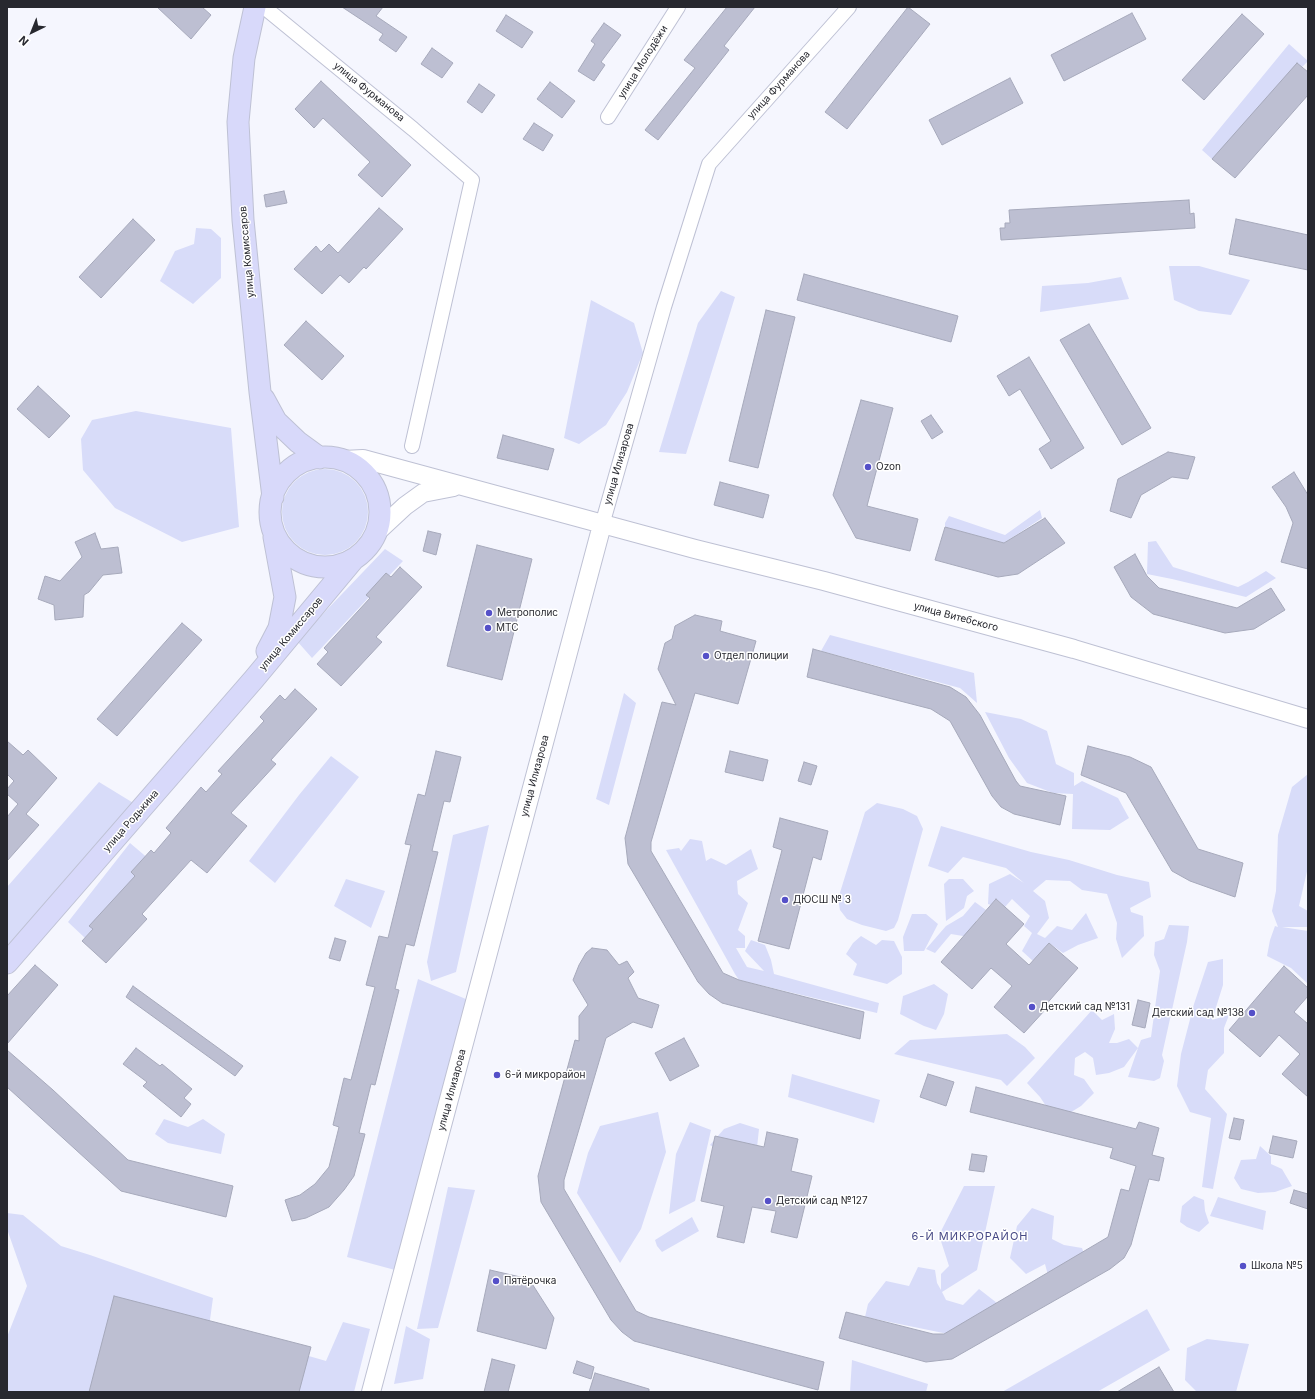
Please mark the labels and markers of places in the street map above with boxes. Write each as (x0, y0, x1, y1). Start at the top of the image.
place label: Ozon (876, 461, 901, 473)
marker: Ozon (863, 462, 873, 472)
place label: Метрополис (497, 607, 558, 619)
marker: Метрополис (484, 608, 494, 618)
place label: МТС (496, 622, 518, 634)
marker: МТС (483, 623, 493, 633)
place label: Отдел полиции (714, 650, 788, 662)
marker: Отдел полиции (701, 651, 711, 661)
place label: ДЮСШ № 3 (793, 894, 851, 906)
marker: ДЮСШ № 3 (780, 895, 790, 905)
place label: Детский сад №131 (1040, 1001, 1130, 1013)
marker: Детский сад №131 (1027, 1002, 1037, 1012)
place label: Детский сад №138 (1152, 1007, 1244, 1019)
marker: Детский сад №138 (1247, 1008, 1257, 1018)
place label: 6-й микрорайон (505, 1069, 585, 1081)
marker: 6-й микрорайон (492, 1070, 502, 1080)
place label: Детский сад №127 (776, 1195, 868, 1207)
marker: Детский сад №127 (763, 1196, 773, 1206)
place label: Школа №5 (1251, 1260, 1303, 1272)
marker: Школа №5 (1238, 1261, 1248, 1271)
place label: Пятёрочка (504, 1275, 556, 1287)
marker: Пятёрочка (491, 1276, 501, 1286)

